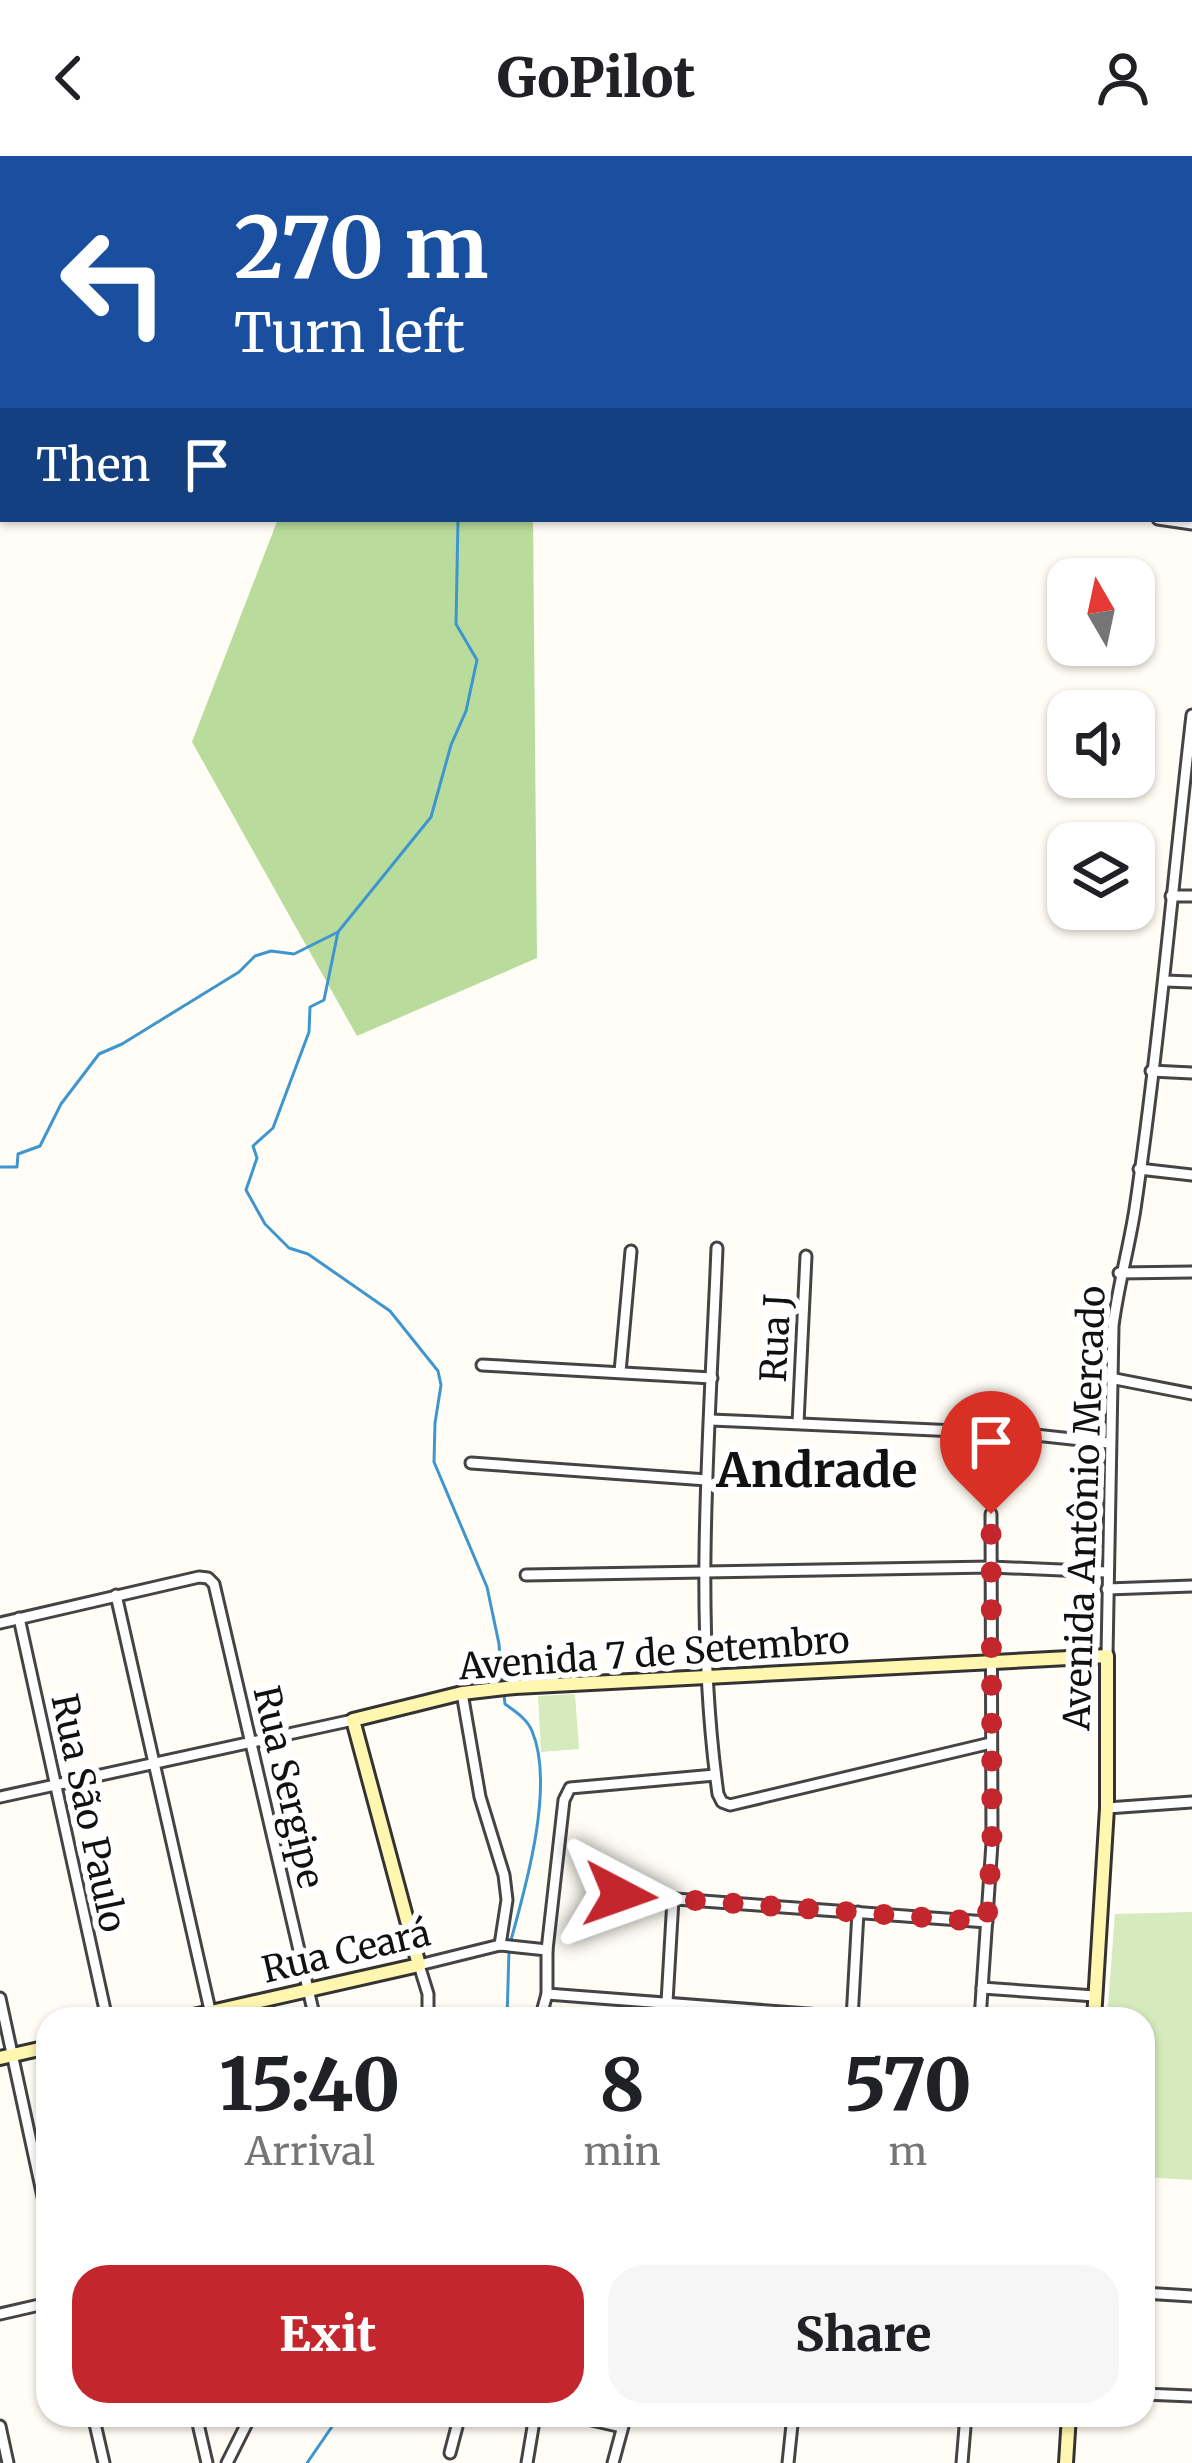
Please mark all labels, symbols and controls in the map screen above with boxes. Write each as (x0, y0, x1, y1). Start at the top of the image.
text: GoPilot (497, 44, 695, 112)
icon: back (36, 45, 102, 111)
icon: person (1090, 45, 1156, 111)
text: 270 m (234, 195, 488, 301)
icon: left (36, 204, 192, 360)
text: Turn left (234, 299, 465, 367)
icon: arrive (174, 432, 240, 498)
text: Then (36, 437, 150, 493)
north arrow (1047, 558, 1155, 666)
map controls (1047, 558, 1155, 930)
button: sound (1047, 690, 1155, 798)
button: layers (1047, 822, 1155, 930)
street label: Avenida Antônio Mercado (1054, 1285, 1115, 1732)
street label: Rua J (751, 1293, 800, 1383)
pin (940, 1391, 1042, 1514)
icon: arrive (958, 1409, 1024, 1475)
district label: Andrade (716, 1440, 917, 1500)
street label: Avenida 7 de Setembro (456, 1617, 851, 1690)
street label: Rua Sergipe (243, 1682, 334, 1893)
street label: Rua São Paulo (41, 1690, 136, 1936)
position arrow (557, 1832, 683, 1958)
street label: Rua Ceará (258, 1910, 435, 1993)
text: 15:40 (219, 2039, 400, 2130)
text: 8 (599, 2039, 645, 2130)
text: 570 (844, 2039, 972, 2130)
text: Arrival (245, 2127, 375, 2176)
text: min (584, 2127, 661, 2176)
text: m (888, 2127, 927, 2176)
button: Exit (72, 2265, 584, 2403)
button: Share (608, 2265, 1119, 2403)

